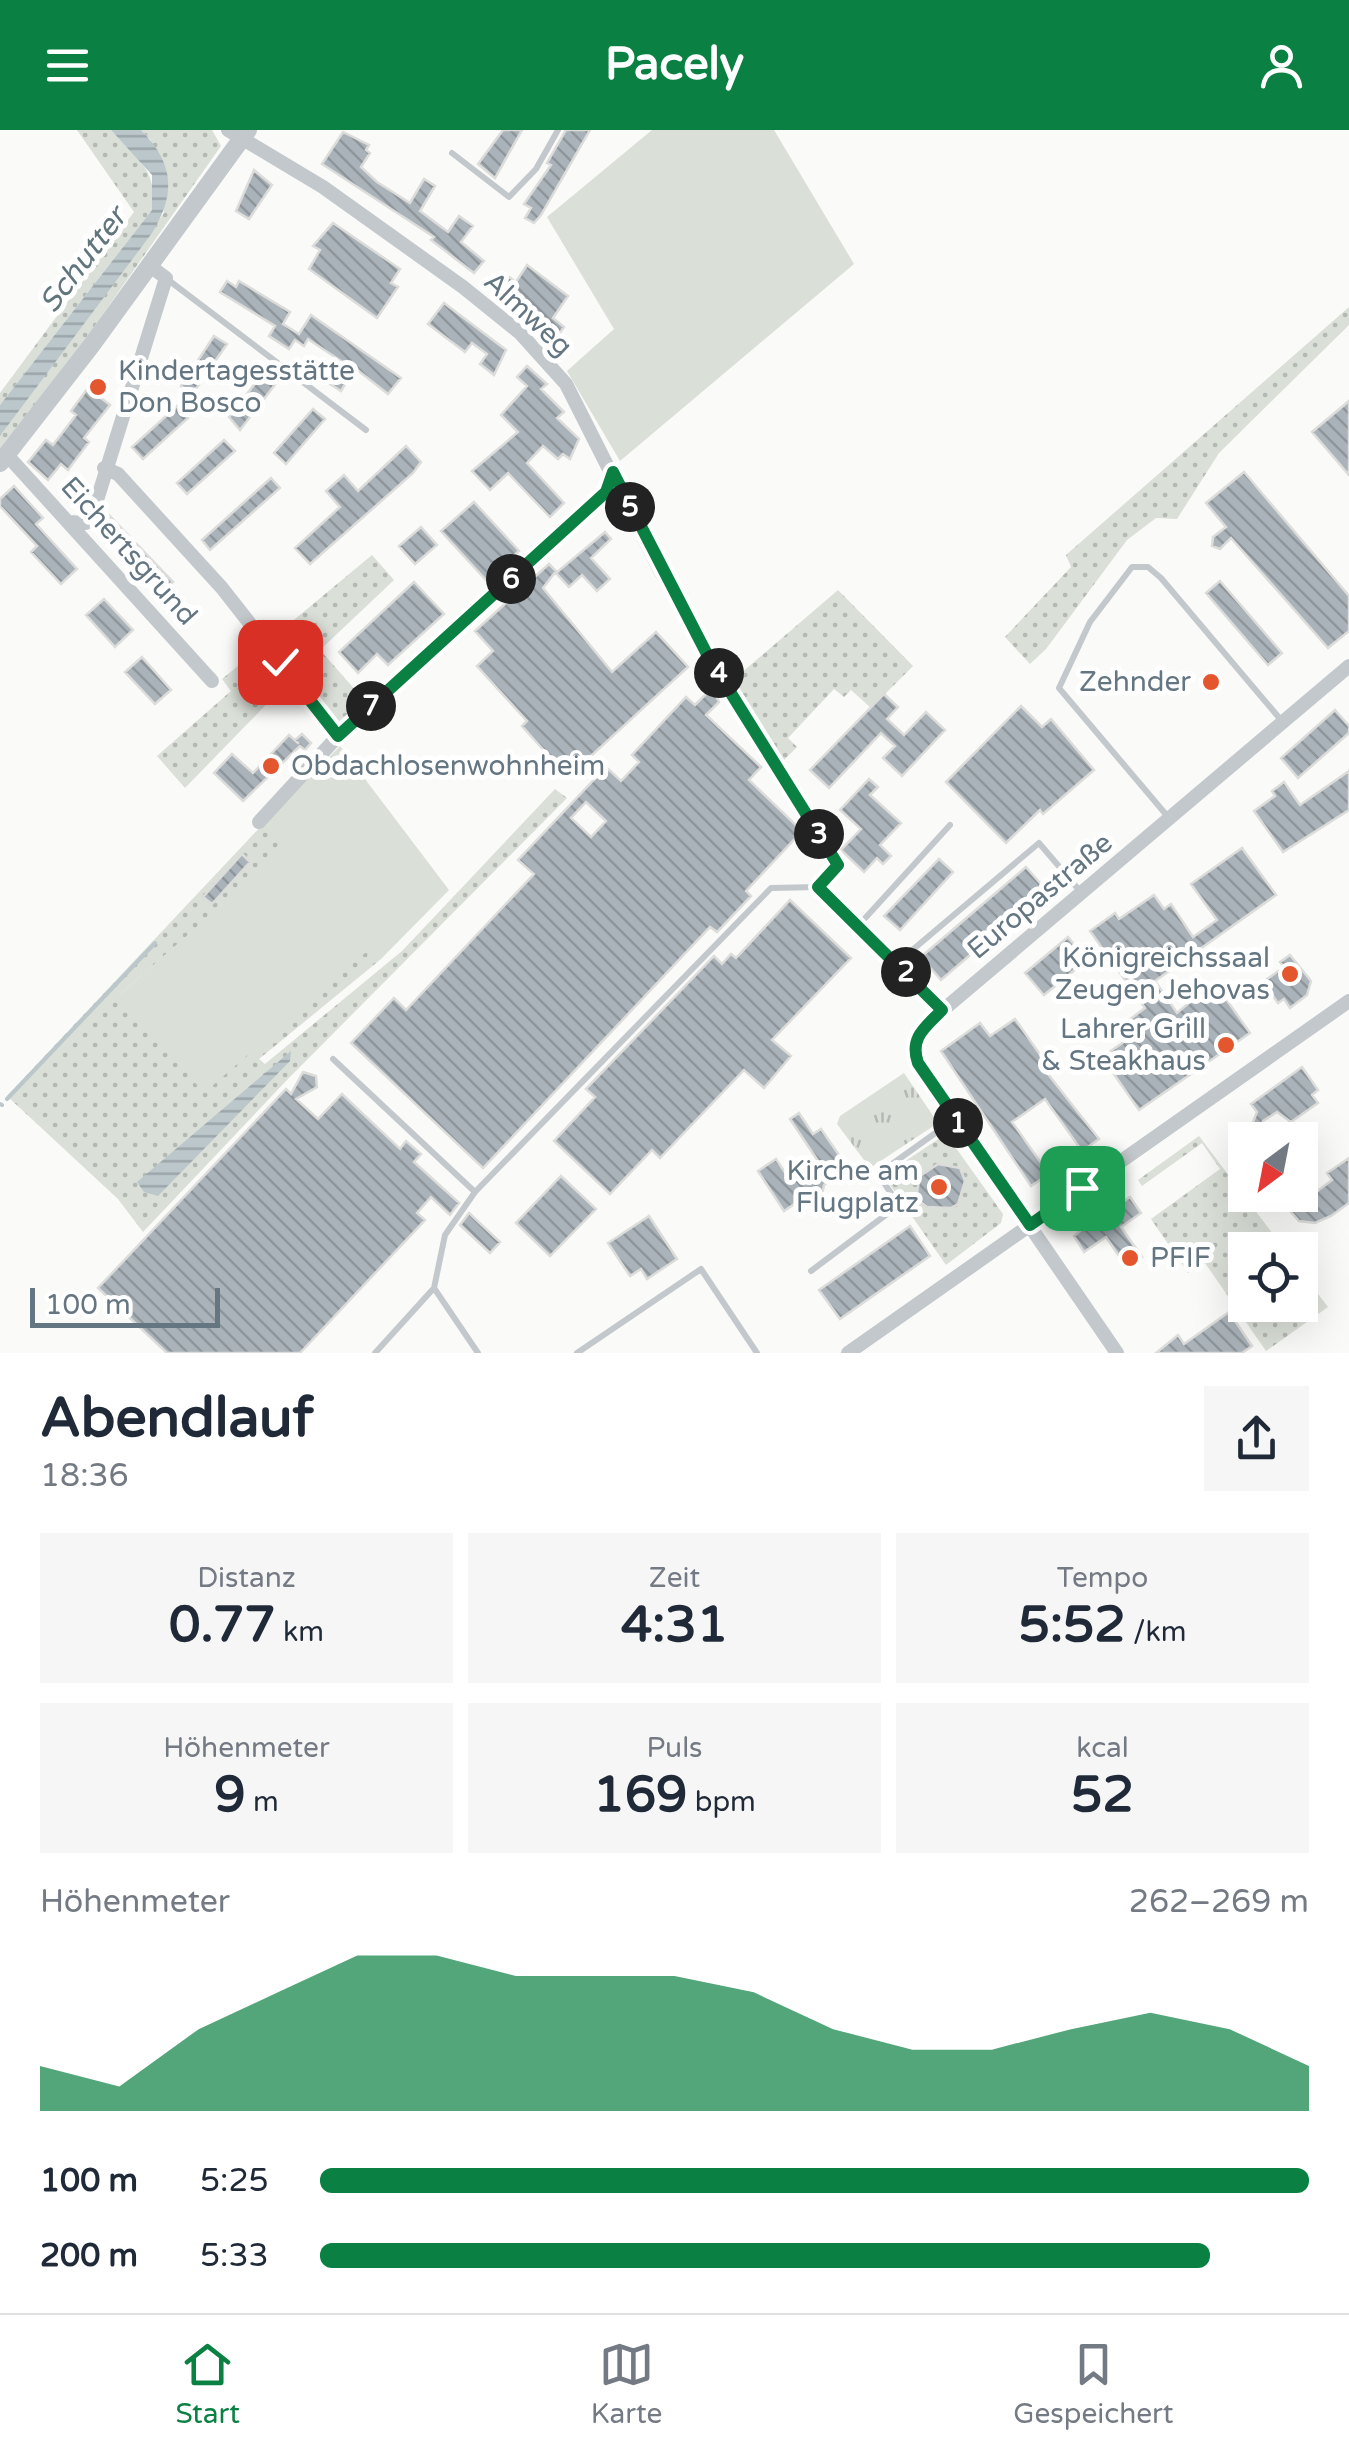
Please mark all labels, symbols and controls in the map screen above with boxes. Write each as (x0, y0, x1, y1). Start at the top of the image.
icon: menu (40, 38, 95, 93)
text: Pacely (605, 38, 744, 92)
icon: person (1254, 38, 1309, 93)
water label: Schutter (31, 197, 137, 320)
street label: Almweg (477, 265, 579, 363)
place label: Kindertagesstätte Don Bosco (118, 354, 355, 420)
marker: Kindertagesstätte Don Bosco (87, 376, 109, 398)
street label: Eichertsgrund (54, 470, 204, 632)
pin: 5 (605, 482, 655, 532)
text: 5 (621, 490, 639, 524)
pin: 6 (486, 554, 536, 604)
text: 6 (502, 562, 520, 596)
pin (238, 620, 323, 705)
icon: check (253, 635, 308, 690)
pin: 4 (694, 648, 744, 698)
text: 4 (710, 656, 728, 690)
place label: Zehnder (1079, 665, 1191, 699)
marker: Zehnder (1200, 671, 1222, 693)
pin: 7 (346, 681, 396, 731)
text: 7 (362, 689, 380, 723)
place label: Obdachlosenwohnheim (291, 749, 605, 783)
marker: Obdachlosenwohnheim (260, 755, 282, 777)
pin: 3 (794, 809, 844, 859)
text: 3 (810, 817, 828, 851)
street label: Europastraße (961, 826, 1119, 966)
place label: Königreichssaal Zeugen Jehovas (1055, 941, 1270, 1007)
pin: 2 (881, 947, 931, 997)
text: 2 (897, 955, 915, 989)
marker: Königreichssaal Zeugen Jehovas (1279, 963, 1301, 985)
place label: Lahrer Grill & Steakhaus (1041, 1012, 1206, 1078)
marker: Lahrer Grill & Steakhaus (1215, 1034, 1237, 1056)
pin: 1 (933, 1098, 983, 1148)
text: 1 (949, 1106, 967, 1140)
north arrow (1228, 1122, 1318, 1212)
map controls (1228, 1122, 1318, 1322)
pin (1040, 1146, 1125, 1231)
place label: Kirche am Flugplatz (786, 1154, 919, 1220)
icon: arrive (1055, 1161, 1110, 1216)
marker: Kirche am Flugplatz (928, 1176, 950, 1198)
button: locate (1228, 1232, 1318, 1322)
place label: PFIF (1150, 1241, 1211, 1275)
marker: PFIF (1119, 1247, 1141, 1269)
scale bar (30, 1283, 220, 1328)
text: 100 m (45, 1288, 131, 1322)
text: Abendlauf (40, 1386, 314, 1452)
button: share (1204, 1386, 1309, 1491)
text: 18:36 (40, 1457, 129, 1495)
text: Distanz (197, 1561, 296, 1595)
text: Zeit (649, 1561, 700, 1595)
text: Tempo (1057, 1561, 1148, 1595)
text: 0.77 (169, 1595, 276, 1655)
text: 4:31 (621, 1595, 728, 1655)
text: 5:52 (1019, 1595, 1126, 1655)
text: km (276, 1615, 324, 1649)
text: /km (1126, 1615, 1186, 1649)
text: Höhenmeter (163, 1731, 330, 1765)
text: Puls (646, 1731, 703, 1765)
text: kcal (1076, 1731, 1129, 1765)
text: 9 (214, 1765, 246, 1825)
text: 169 (593, 1765, 687, 1825)
text: 52 (1071, 1765, 1134, 1825)
text: m (246, 1785, 279, 1819)
text: bpm (687, 1785, 756, 1819)
text: Höhenmeter (40, 1883, 230, 1921)
text: 262–269 m (1129, 1883, 1309, 1921)
text: 100 m (40, 2162, 138, 2200)
text: 5:25 (200, 2162, 269, 2200)
text: 200 m (40, 2237, 138, 2275)
text: 5:33 (200, 2237, 269, 2275)
tab: Start (175, 2337, 240, 2431)
tab: Karte (591, 2337, 662, 2431)
tab: Gespeichert (1013, 2337, 1174, 2431)

